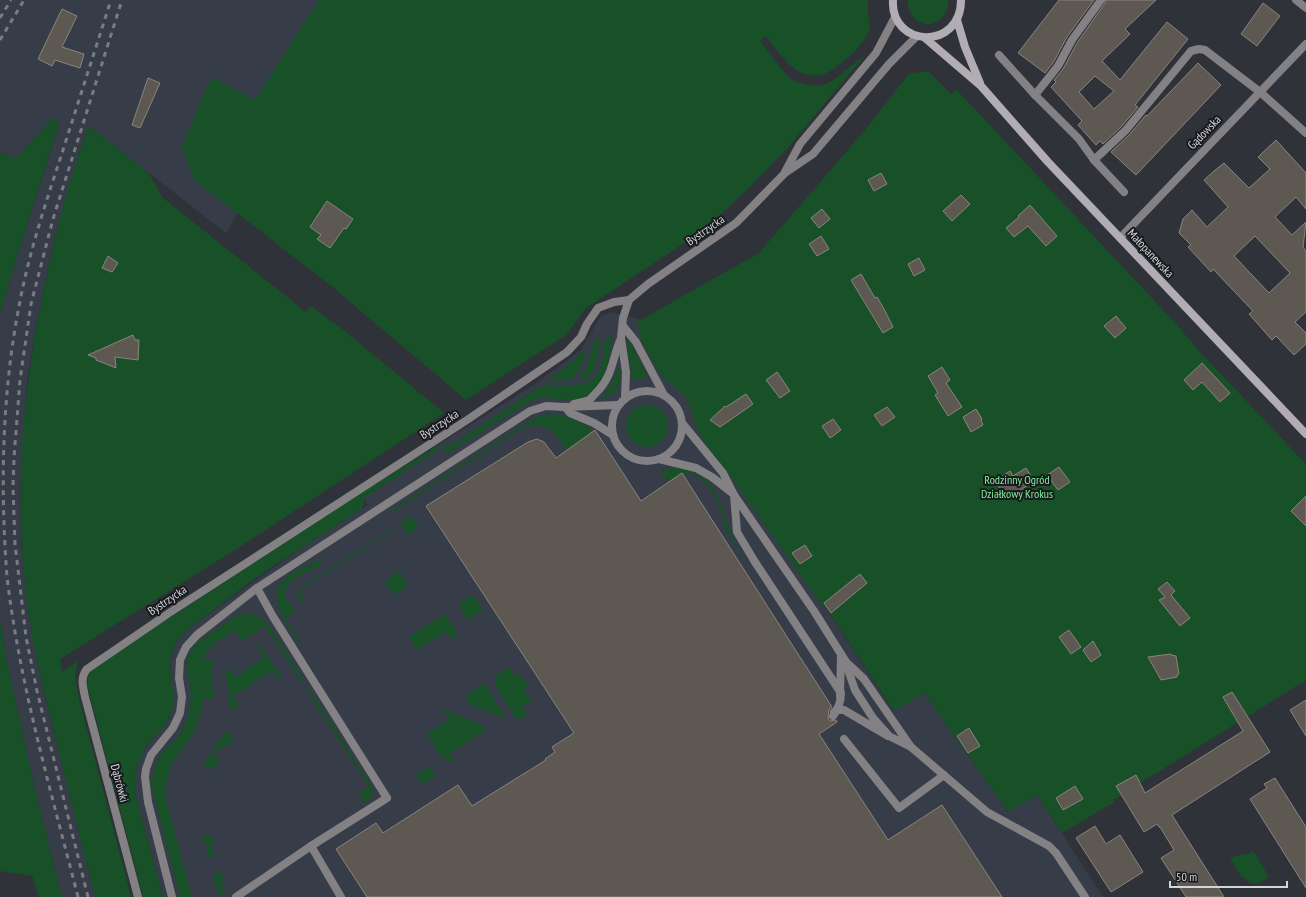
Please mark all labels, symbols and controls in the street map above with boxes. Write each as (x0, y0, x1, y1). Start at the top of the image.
street label: Gądowska (1184, 112, 1224, 152)
street label: Bystrzycka (683, 211, 727, 249)
street label: Małopanewska (1125, 226, 1177, 281)
street label: Bystrzycka (417, 406, 461, 442)
park label: Rodzinny Ogród Działkowy Krokus (981, 472, 1053, 501)
street label: Bystrzycka (145, 582, 189, 618)
street label: Dąbrówki (108, 762, 132, 804)
scale bar (1170, 863, 1287, 889)
text: 50 m (1176, 869, 1197, 884)

